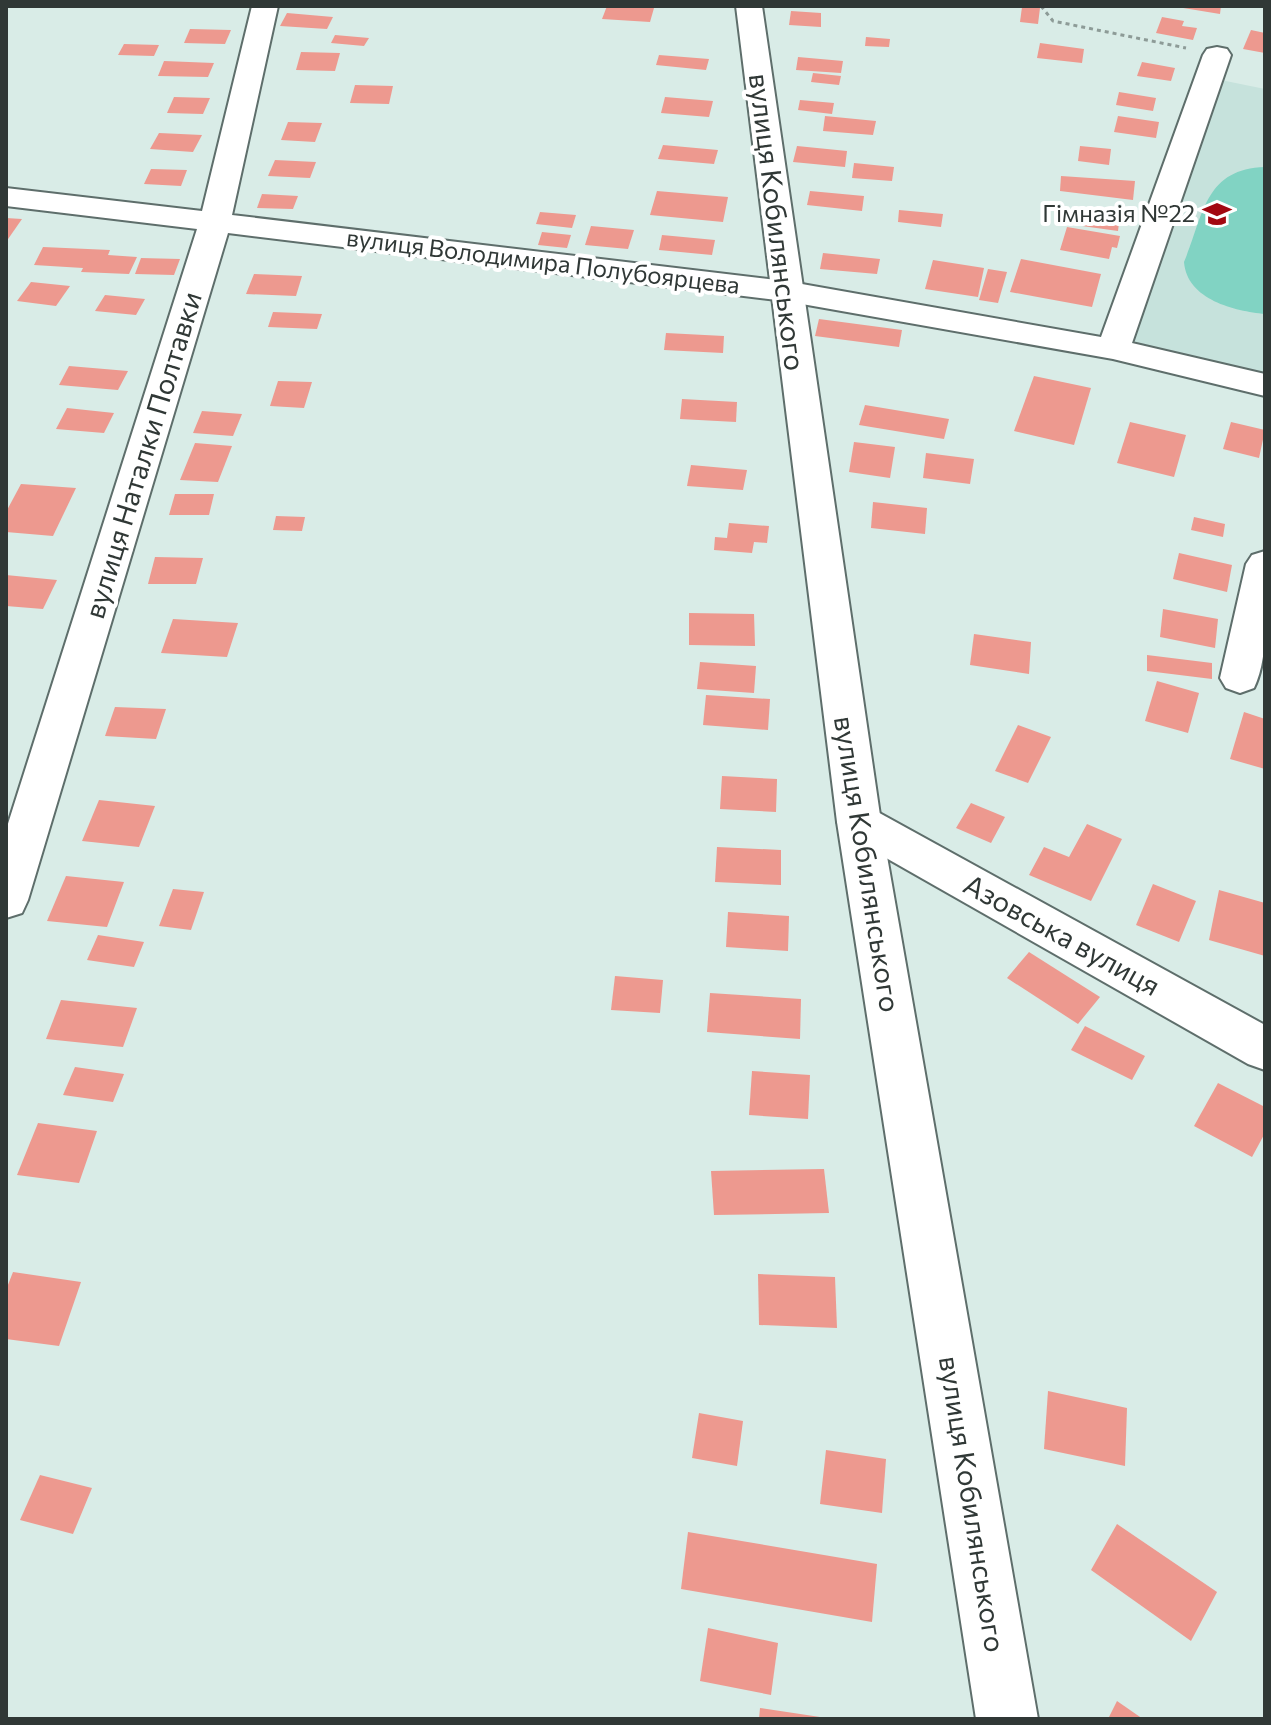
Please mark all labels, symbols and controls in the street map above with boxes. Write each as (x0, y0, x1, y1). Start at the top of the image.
street label: вулиця Кобилянського (743, 71, 813, 373)
place label: Гімназія №22 (1042, 198, 1195, 227)
school or university icon: Гімназія №22 (1202, 199, 1232, 229)
street label: вулиця Володимира Полубоярцева (345, 222, 742, 299)
street label: вулиця Наталки Полтавки (76, 287, 208, 622)
street label: вулиця Кобилянського (828, 713, 908, 1014)
street label: Азовська вулиця (958, 866, 1167, 1002)
street label: вулиця Кобилянського (933, 1353, 1013, 1654)

